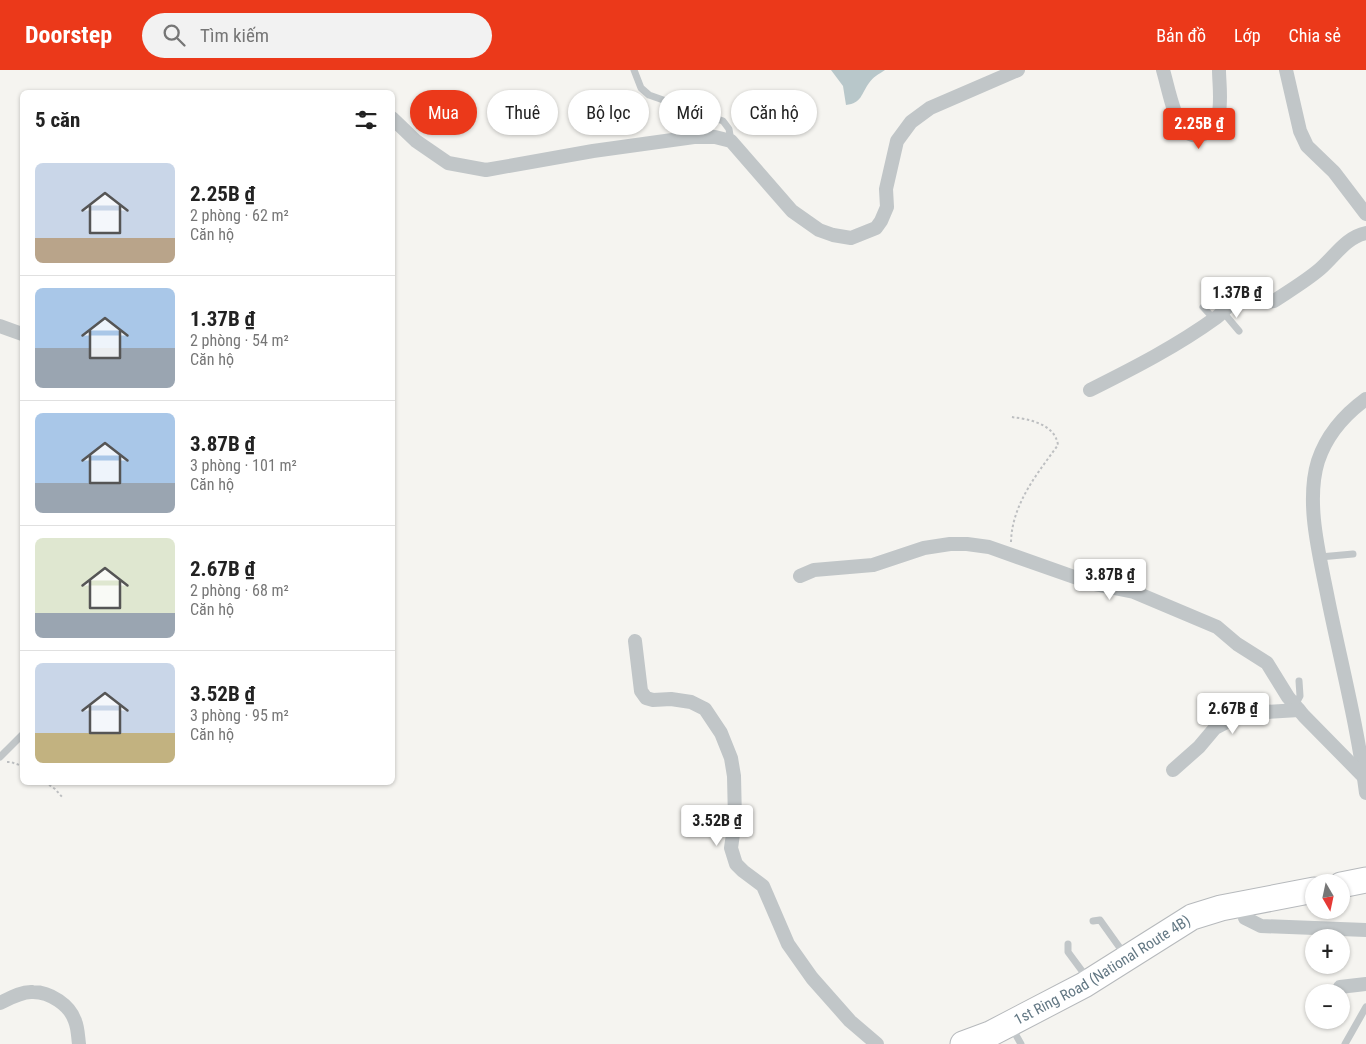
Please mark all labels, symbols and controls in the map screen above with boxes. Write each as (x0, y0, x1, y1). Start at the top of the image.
search box (142, 13, 492, 58)
text: Doorstep (25, 21, 112, 49)
icon: search (160, 21, 188, 49)
text: Tìm kiếm (200, 24, 269, 47)
text: Bản đồ (1156, 25, 1206, 46)
text: Lớp (1234, 25, 1261, 46)
text: Chia sẻ (1289, 25, 1341, 46)
chip: Mua (410, 90, 477, 135)
chip: Thuê (487, 90, 558, 135)
chip: Bộ lọc (568, 90, 649, 135)
chip: Mới (659, 90, 721, 135)
chip: Căn hộ (731, 90, 817, 135)
icon: filters (352, 106, 380, 134)
text: 5 căn (35, 108, 80, 132)
pin: 2.25B ₫ (1153, 108, 1245, 150)
text: 2.25B ₫ (1174, 114, 1224, 133)
text: 2.25B ₫ (190, 182, 255, 206)
icon: home (75, 183, 135, 243)
text: 2 phòng · 62 m² (190, 206, 289, 225)
text: Căn hộ (190, 225, 234, 244)
pin: 1.37B ₫ (1191, 276, 1283, 319)
text: 1.37B ₫ (1212, 283, 1262, 302)
text: 1.37B ₫ (190, 307, 255, 331)
icon: home (75, 308, 135, 368)
text: 2 phòng · 54 m² (190, 331, 289, 350)
text: Căn hộ (190, 350, 234, 369)
text: 3.87B ₫ (190, 432, 255, 456)
icon: home (75, 433, 135, 493)
text: 3 phòng · 101 m² (190, 456, 297, 475)
text: Căn hộ (190, 475, 234, 494)
text: 2.67B ₫ (190, 557, 255, 581)
icon: home (75, 558, 135, 618)
pin: 3.87B ₫ (1064, 558, 1156, 601)
text: 3.87B ₫ (1085, 565, 1135, 584)
text: 2 phòng · 68 m² (190, 581, 289, 600)
text: Căn hộ (190, 600, 234, 619)
text: 3.52B ₫ (190, 682, 255, 706)
icon: home (75, 683, 135, 743)
pin: 2.67B ₫ (1187, 692, 1279, 735)
text: 2.67B ₫ (1208, 699, 1258, 718)
text: 3 phòng · 95 m² (190, 706, 289, 725)
text: Căn hộ (190, 725, 234, 744)
pin: 3.52B ₫ (671, 804, 763, 847)
text: 3.52B ₫ (692, 811, 742, 830)
north arrow (1305, 874, 1350, 919)
map controls (1305, 874, 1350, 1029)
street label: 1st Ring Road (National Route 4B) (1011, 911, 1194, 1029)
button: + (1305, 929, 1350, 974)
button: − (1305, 984, 1350, 1029)

